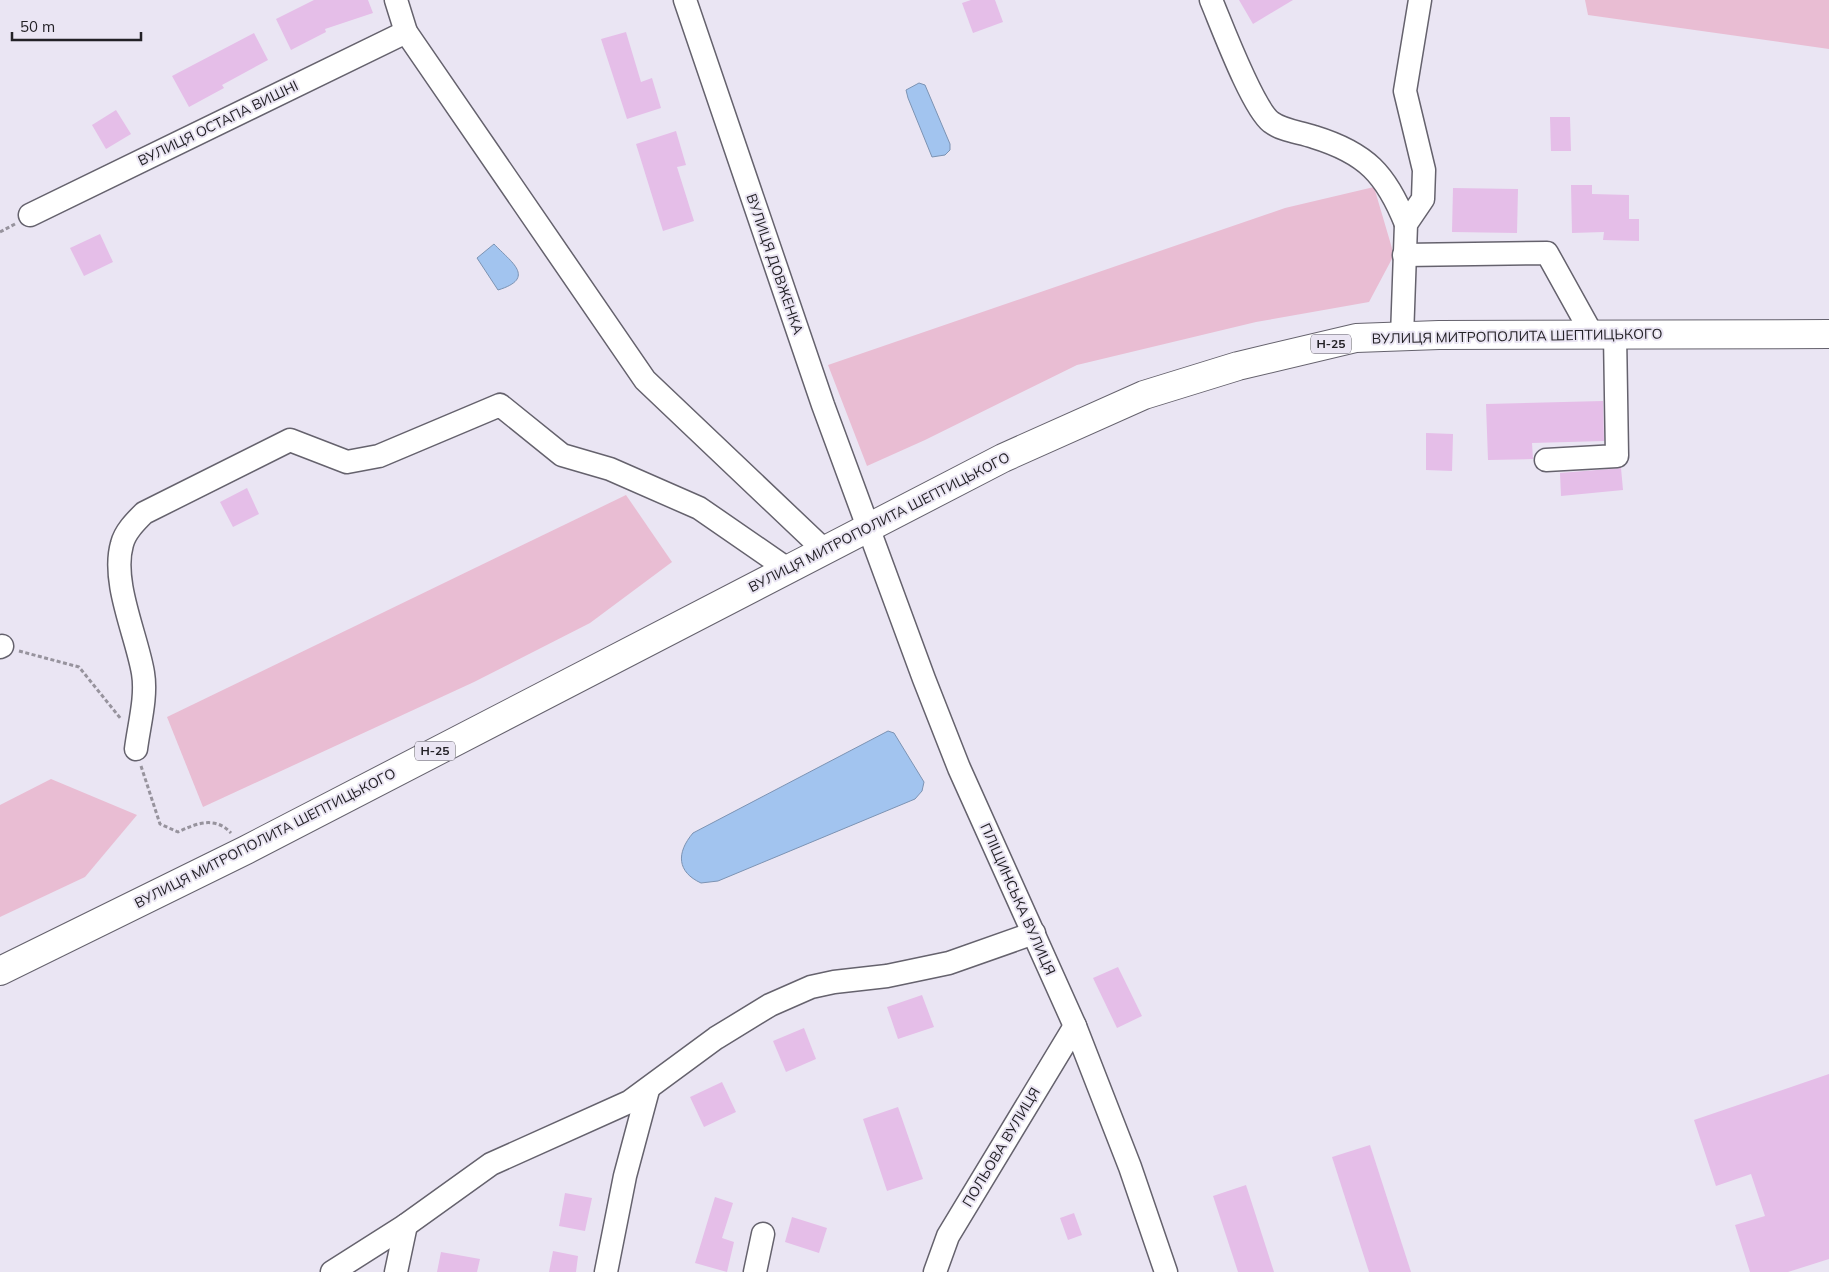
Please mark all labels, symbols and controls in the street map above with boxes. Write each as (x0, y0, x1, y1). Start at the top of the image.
scale bar (12, 10, 141, 42)
text: 50 m (20, 17, 55, 36)
street label: ВУЛИЦЯ ОСТАПА ВИШНІ (135, 76, 301, 170)
street label: ВУЛИЦЯ ДОВЖЕНКА (742, 191, 808, 337)
street label: ВУЛИЦЯ МИТРОПОЛИТА ШЕПТИЦЬКОГО (1371, 324, 1663, 348)
road number: Н-25 (1311, 334, 1351, 354)
street label: ВУЛИЦЯ МИТРОПОЛИТА ШЕПТИЦЬКОГО (745, 448, 1013, 596)
road number: Н-25 (415, 741, 455, 760)
street label: ВУЛИЦЯ МИТРОПОЛИТА ШЕПТИЦЬКОГО (131, 764, 399, 912)
street label: ПЛІЩИНСЬКА ВУЛИЦЯ (976, 820, 1060, 978)
street label: ПОЛЬОВА ВУЛИЦЯ (958, 1084, 1044, 1210)

